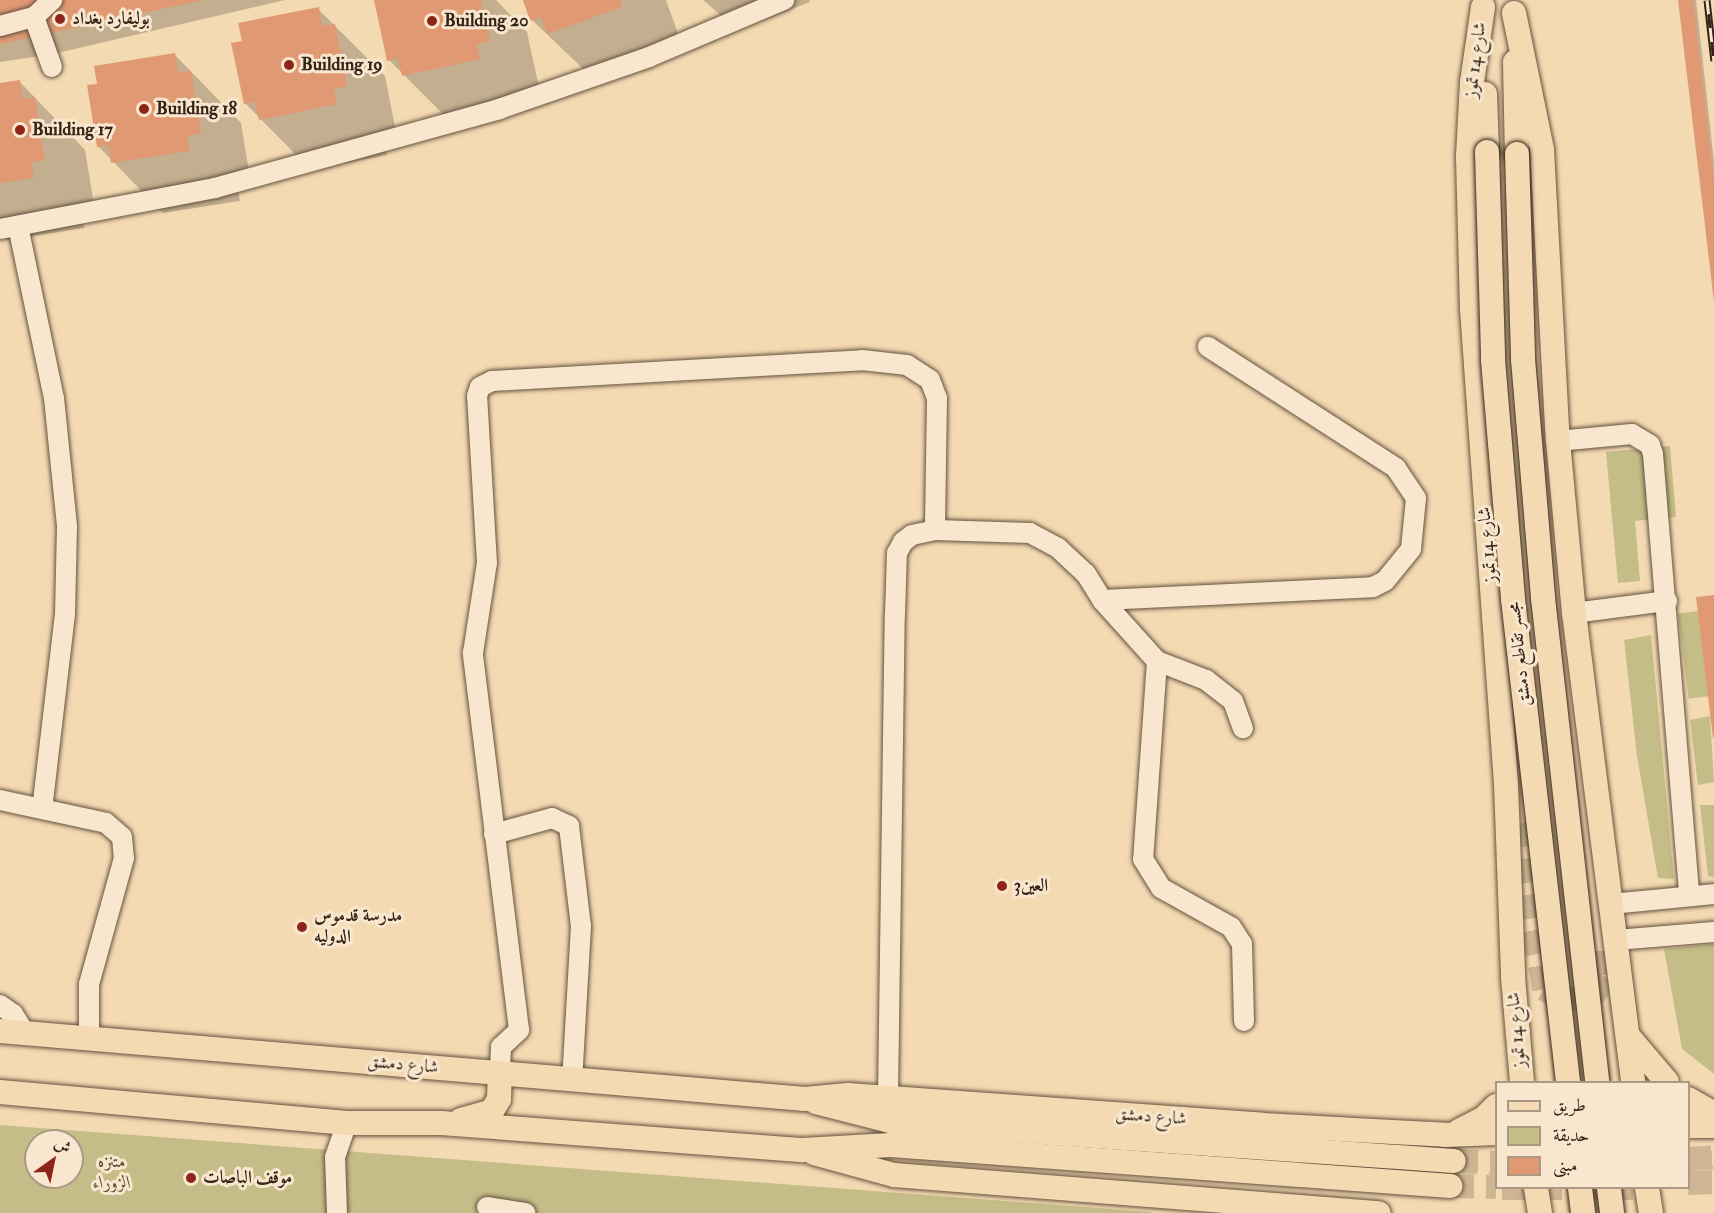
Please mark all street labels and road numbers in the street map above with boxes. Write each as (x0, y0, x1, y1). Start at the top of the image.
street label: شارع 14 تموز (1461, 21, 1491, 99)
street label: شارع 14 تموز (1474, 506, 1502, 584)
street label: مجسر تقاطع دمشق (1504, 601, 1536, 707)
street label: شارع 14 تموز (1503, 991, 1531, 1069)
street label: شارع دمشق (367, 1051, 439, 1079)
street label: شارع دمشق (1115, 1104, 1187, 1130)

